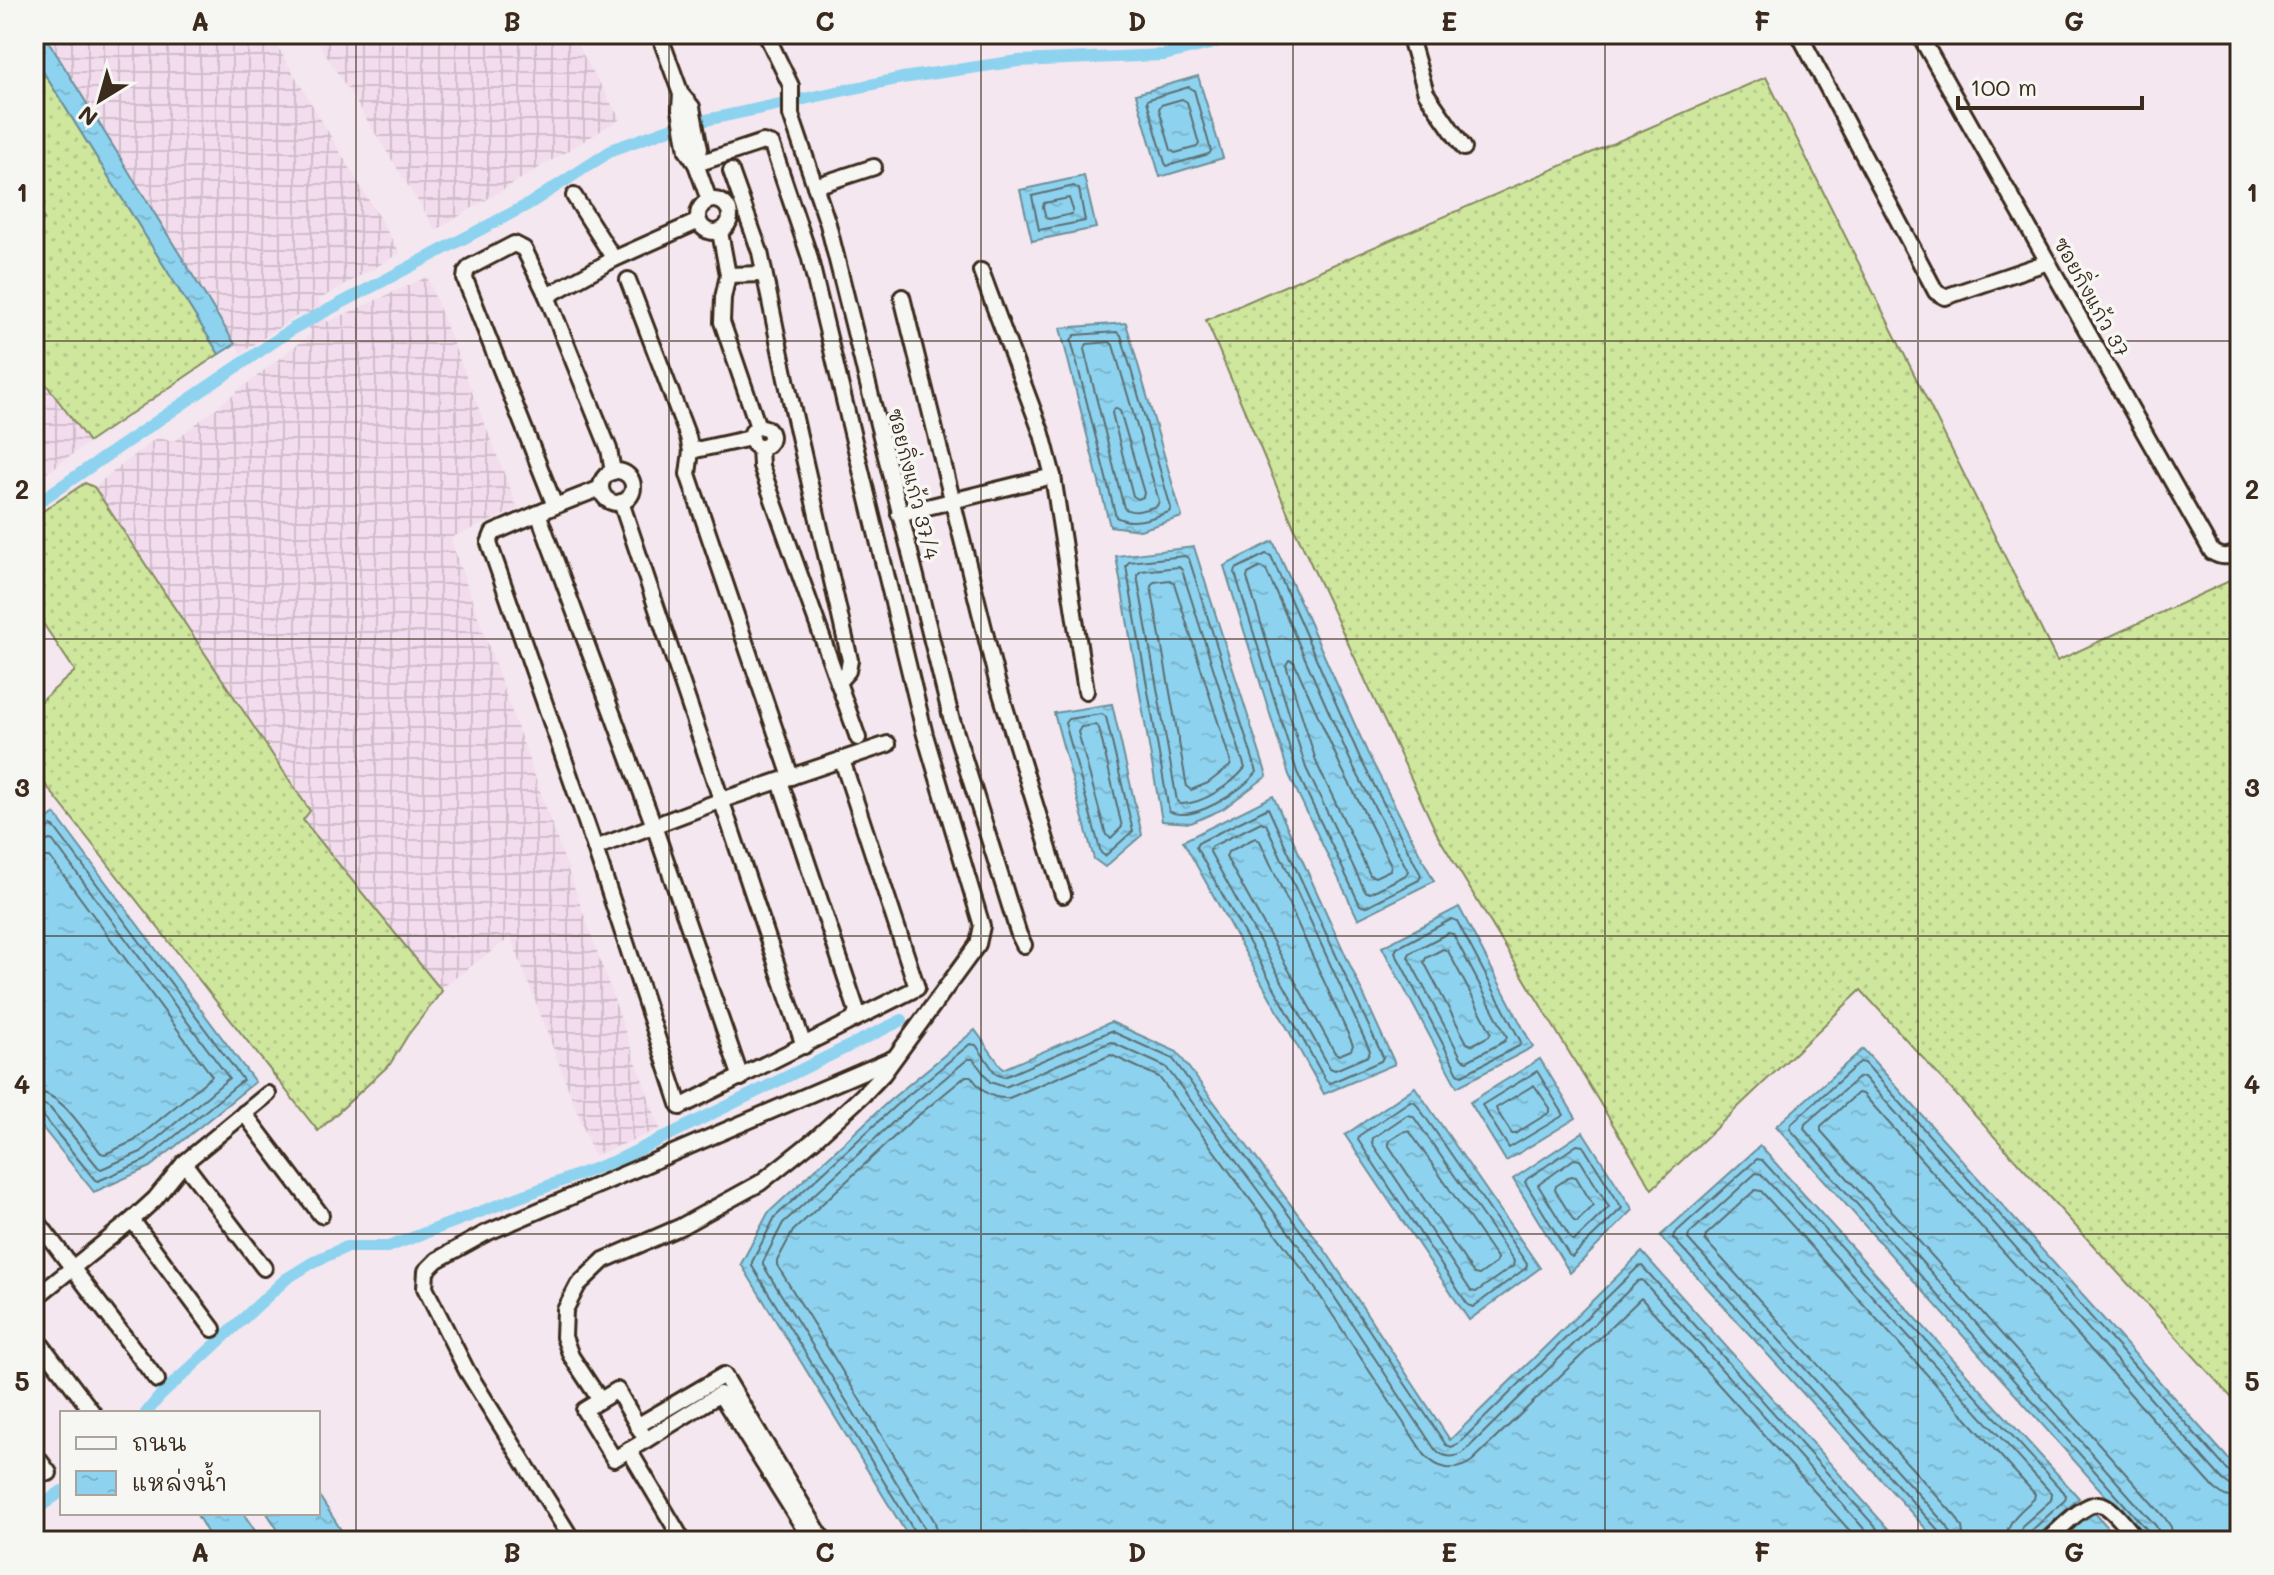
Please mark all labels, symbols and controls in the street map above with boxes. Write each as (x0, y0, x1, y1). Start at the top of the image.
text: A (191, 4, 209, 38)
text: B (503, 4, 521, 38)
text: C (815, 4, 835, 38)
text: D (1128, 4, 1146, 38)
text: E (1441, 4, 1457, 38)
text: F (1754, 4, 1770, 38)
text: G (2064, 4, 2084, 38)
north arrow (60, 60, 140, 140)
scale bar (1958, 60, 2142, 110)
text: 100 m (1970, 71, 2037, 102)
text: N (72, 100, 103, 133)
text: 1 (16, 175, 28, 209)
text: 1 (2246, 175, 2258, 209)
street label: ซอยกิ่งแก้ว 37 (2048, 231, 2138, 361)
street label: ซอยกิ่งแก้ว 37/4 (883, 405, 949, 562)
text: 2 (15, 472, 29, 506)
text: 2 (2245, 472, 2259, 506)
text: 3 (14, 770, 30, 804)
text: 3 (2244, 770, 2260, 804)
text: 4 (14, 1067, 30, 1101)
text: 4 (2244, 1067, 2260, 1101)
text: 5 (14, 1364, 30, 1398)
text: 5 (2244, 1364, 2260, 1398)
legend (60, 1411, 320, 1515)
text: ถนน (132, 1426, 186, 1457)
text: แหล่งน้ำ (132, 1462, 227, 1497)
text: A (191, 1535, 209, 1569)
text: B (503, 1535, 521, 1569)
text: C (815, 1535, 835, 1569)
text: D (1128, 1535, 1146, 1569)
text: E (1441, 1535, 1457, 1569)
text: F (1754, 1535, 1770, 1569)
text: G (2064, 1535, 2084, 1569)

